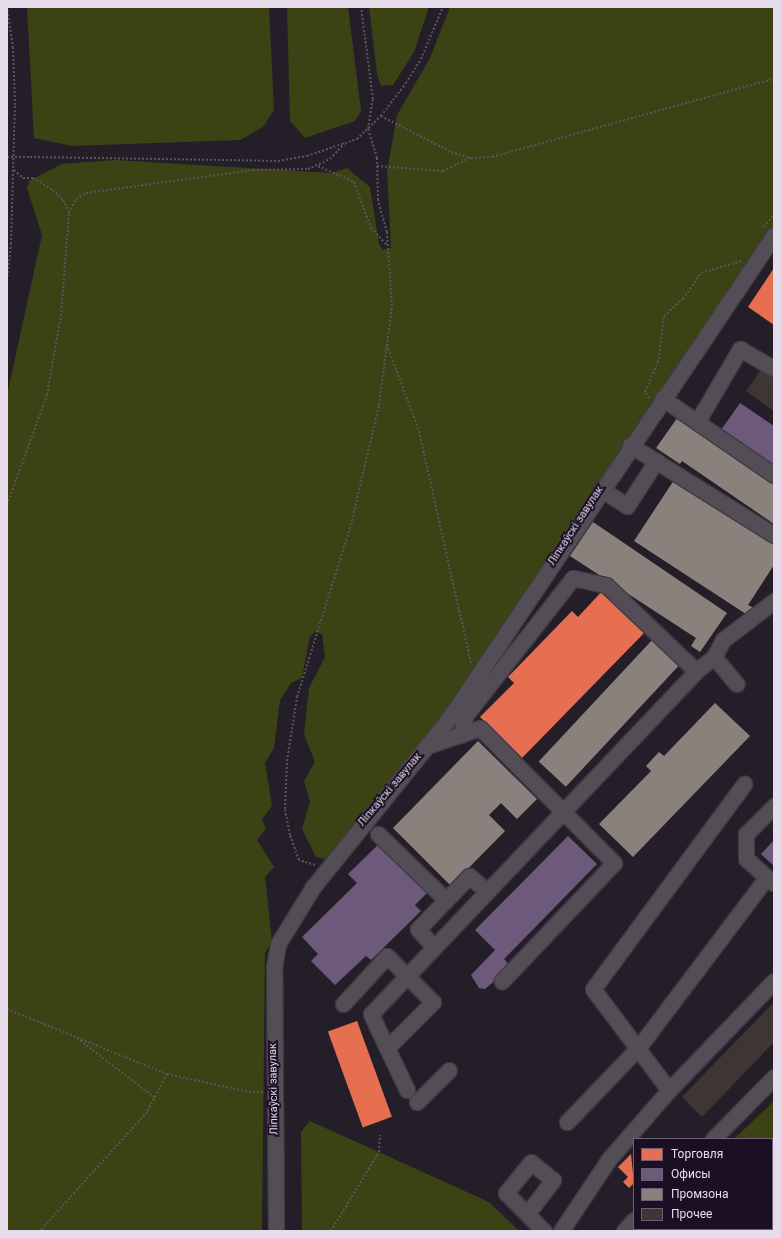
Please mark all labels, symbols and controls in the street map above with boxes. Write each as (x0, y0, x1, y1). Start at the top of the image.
street label: Ліпкаўскі завулак (545, 484, 607, 568)
street label: Ліпкаўскі завулак (355, 751, 425, 829)
street label: Ліпкаўскі завулак (267, 1043, 281, 1135)
legend (633, 1138, 773, 1230)
text: Торговля (671, 1147, 723, 1161)
text: Офисы (671, 1167, 711, 1181)
text: Промзона (671, 1187, 728, 1201)
text: Прочее (671, 1207, 712, 1221)

